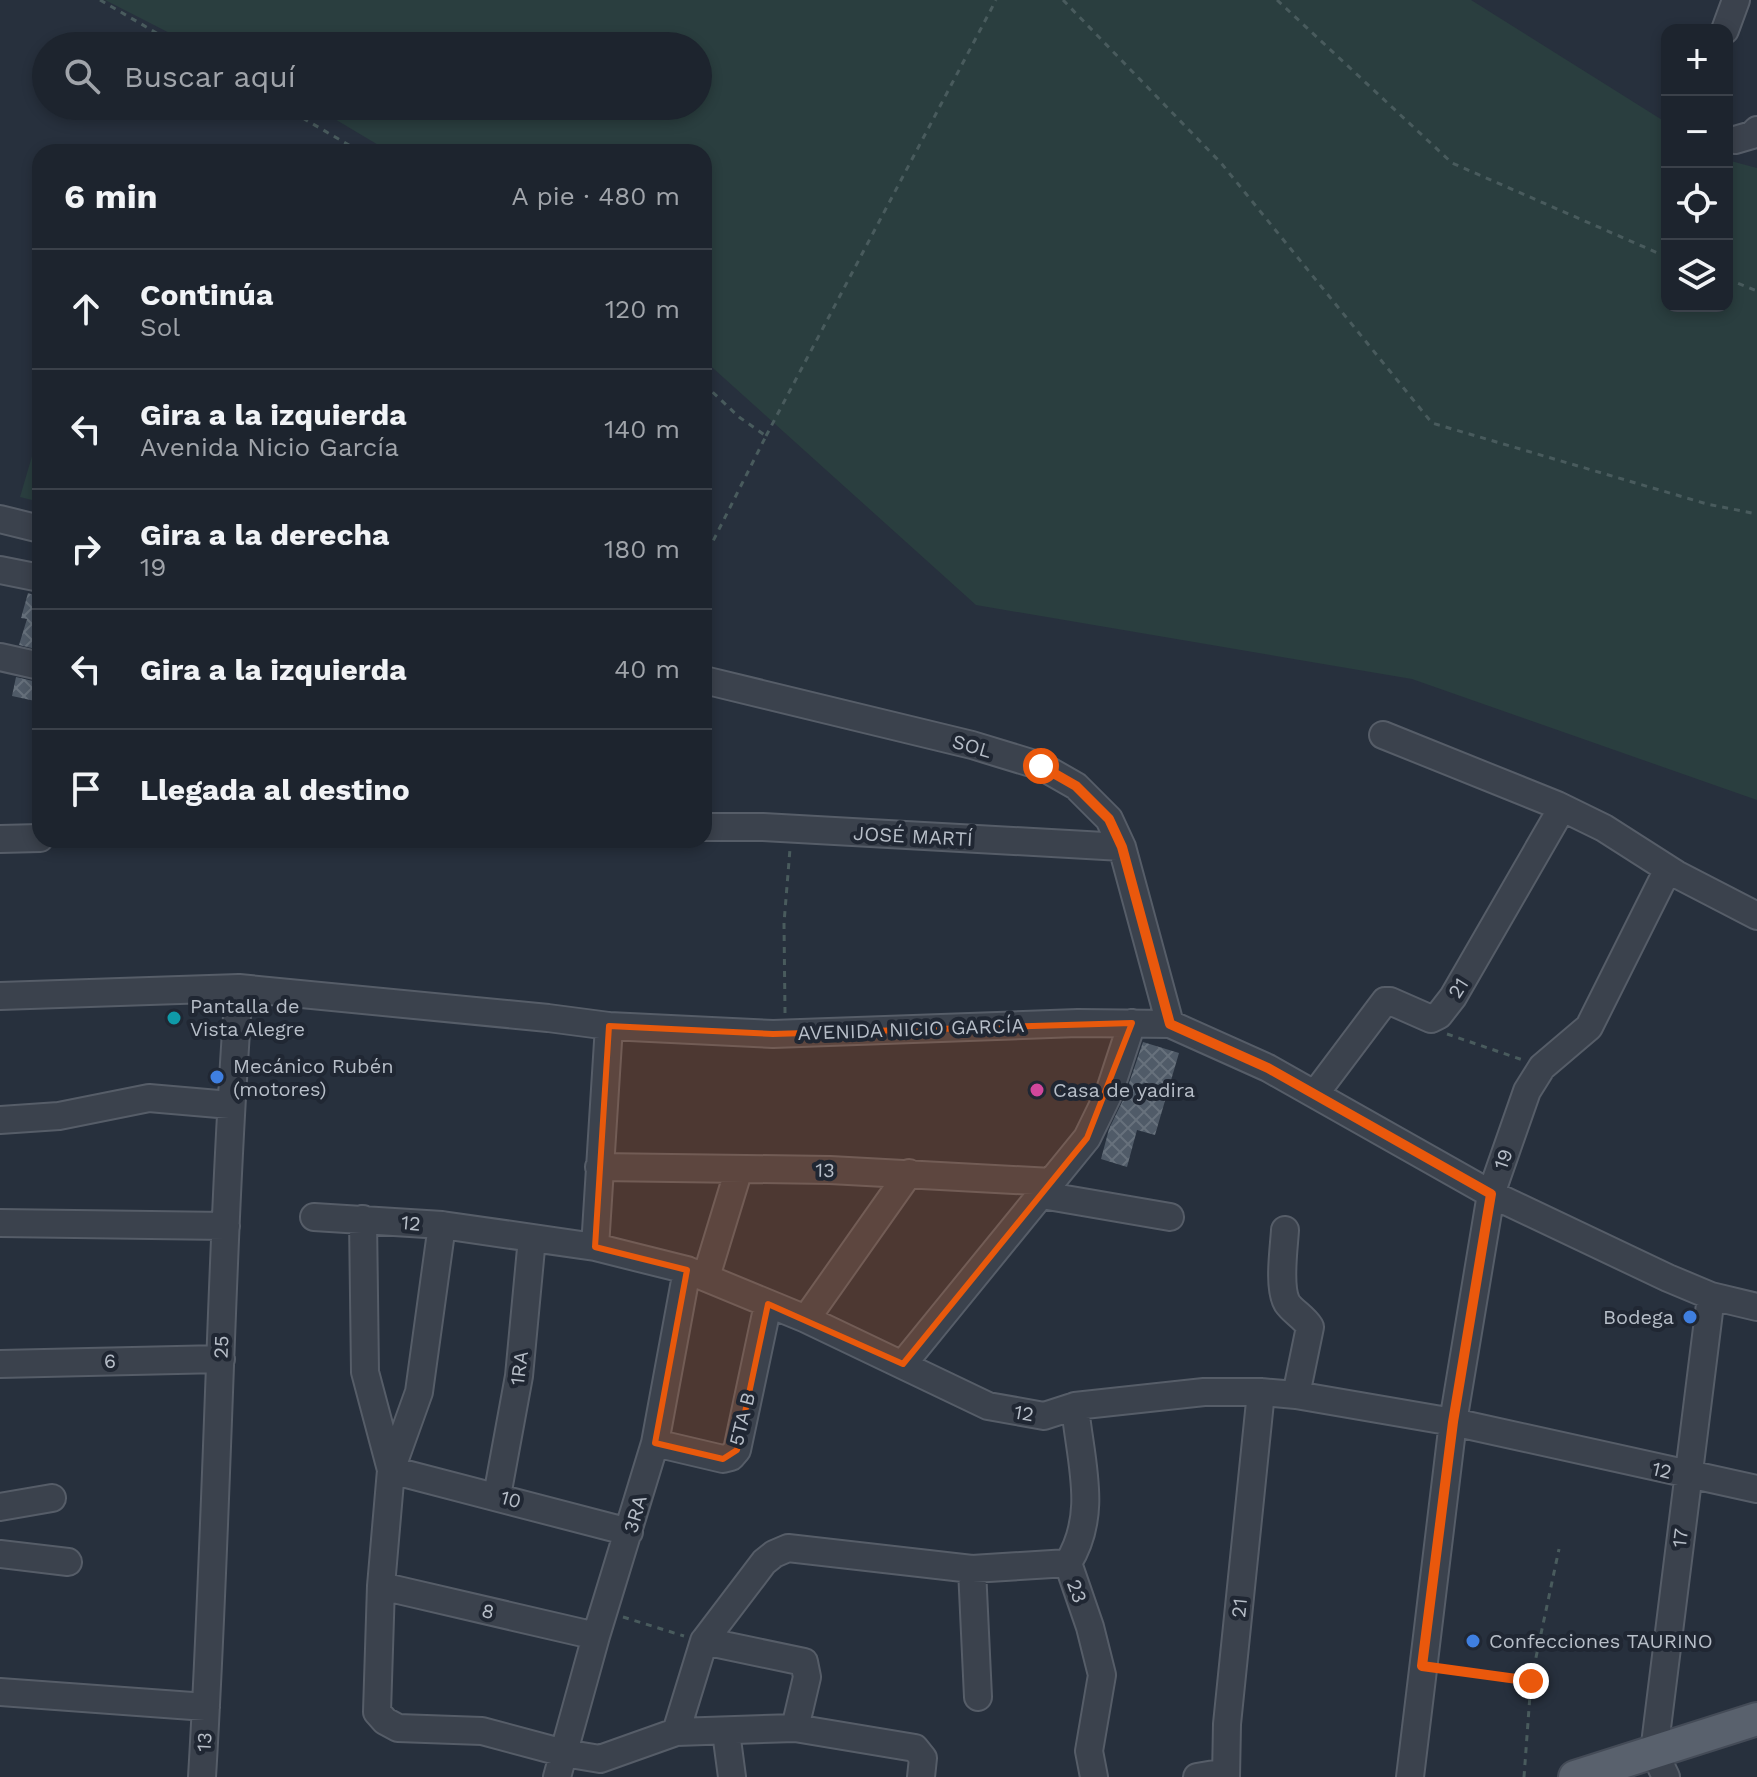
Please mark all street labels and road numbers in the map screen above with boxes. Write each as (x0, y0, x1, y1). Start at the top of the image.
street label: SOL (950, 729, 994, 763)
street label: JOSÉ MARTÍ (853, 821, 974, 851)
street label: 21 (1443, 973, 1473, 1003)
street label: AVENIDA NICIO GARCÍA (797, 1013, 1025, 1045)
street label: 19 (1488, 1146, 1518, 1172)
street label: 13 (815, 1158, 835, 1182)
street label: 12 (400, 1210, 422, 1236)
street label: 25 (209, 1335, 233, 1359)
street label: 6 (104, 1349, 116, 1373)
street label: 1RA (505, 1350, 533, 1386)
street label: 5TA B (724, 1390, 760, 1448)
street label: 12 (1012, 1399, 1036, 1427)
street label: 12 (1650, 1456, 1674, 1484)
street label: 10 (498, 1485, 524, 1513)
street label: 3RA (618, 1492, 652, 1536)
street label: 17 (1667, 1527, 1693, 1549)
street label: 23 (1062, 1576, 1092, 1606)
street label: 21 (1226, 1597, 1252, 1619)
street label: 8 (479, 1598, 497, 1624)
street label: 13 (192, 1732, 216, 1752)

